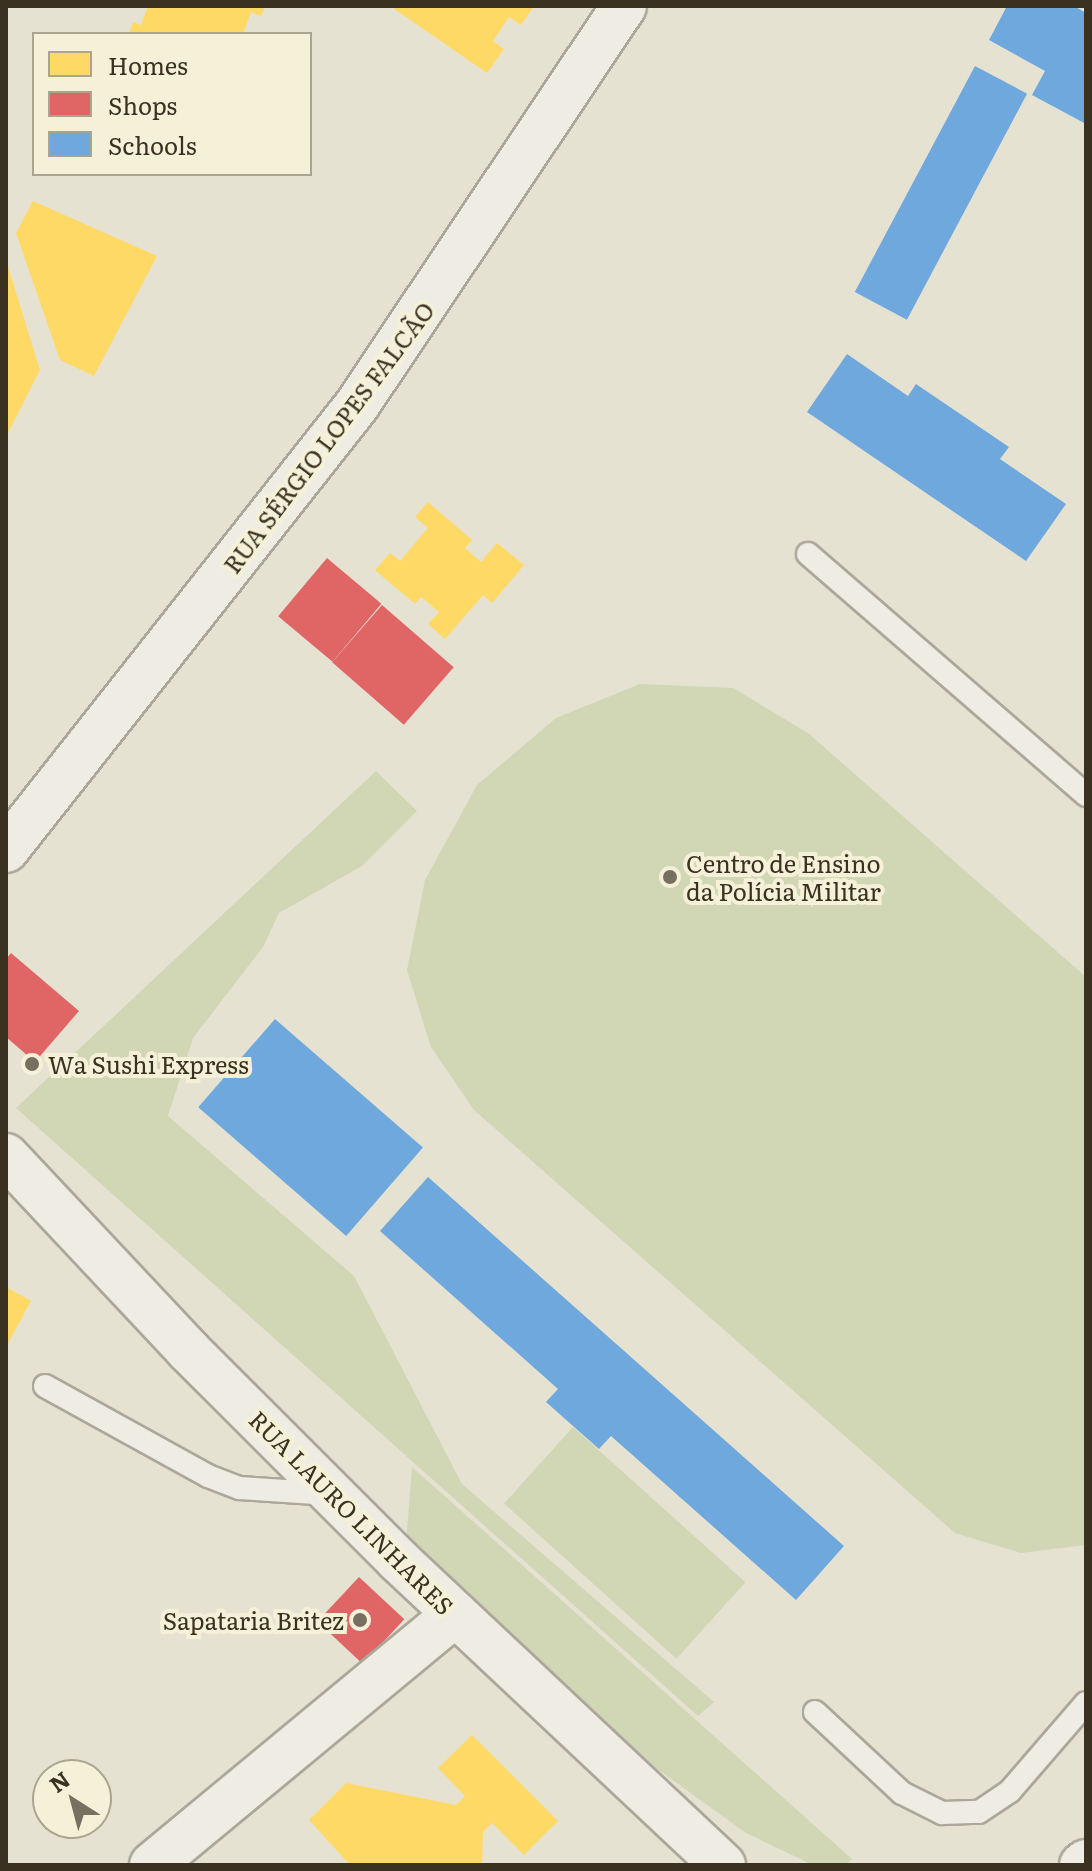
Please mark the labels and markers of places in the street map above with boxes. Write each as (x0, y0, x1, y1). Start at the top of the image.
place label: Centro de Ensino da Polícia Militar (686, 849, 881, 905)
marker: Centro de Ensino da Polícia Militar (661, 868, 679, 886)
place label: Wa Sushi Express (48, 1050, 249, 1078)
marker: Wa Sushi Express (23, 1055, 41, 1073)
place label: Sapataria Britez (163, 1606, 344, 1634)
marker: Sapataria Britez (351, 1611, 369, 1629)

